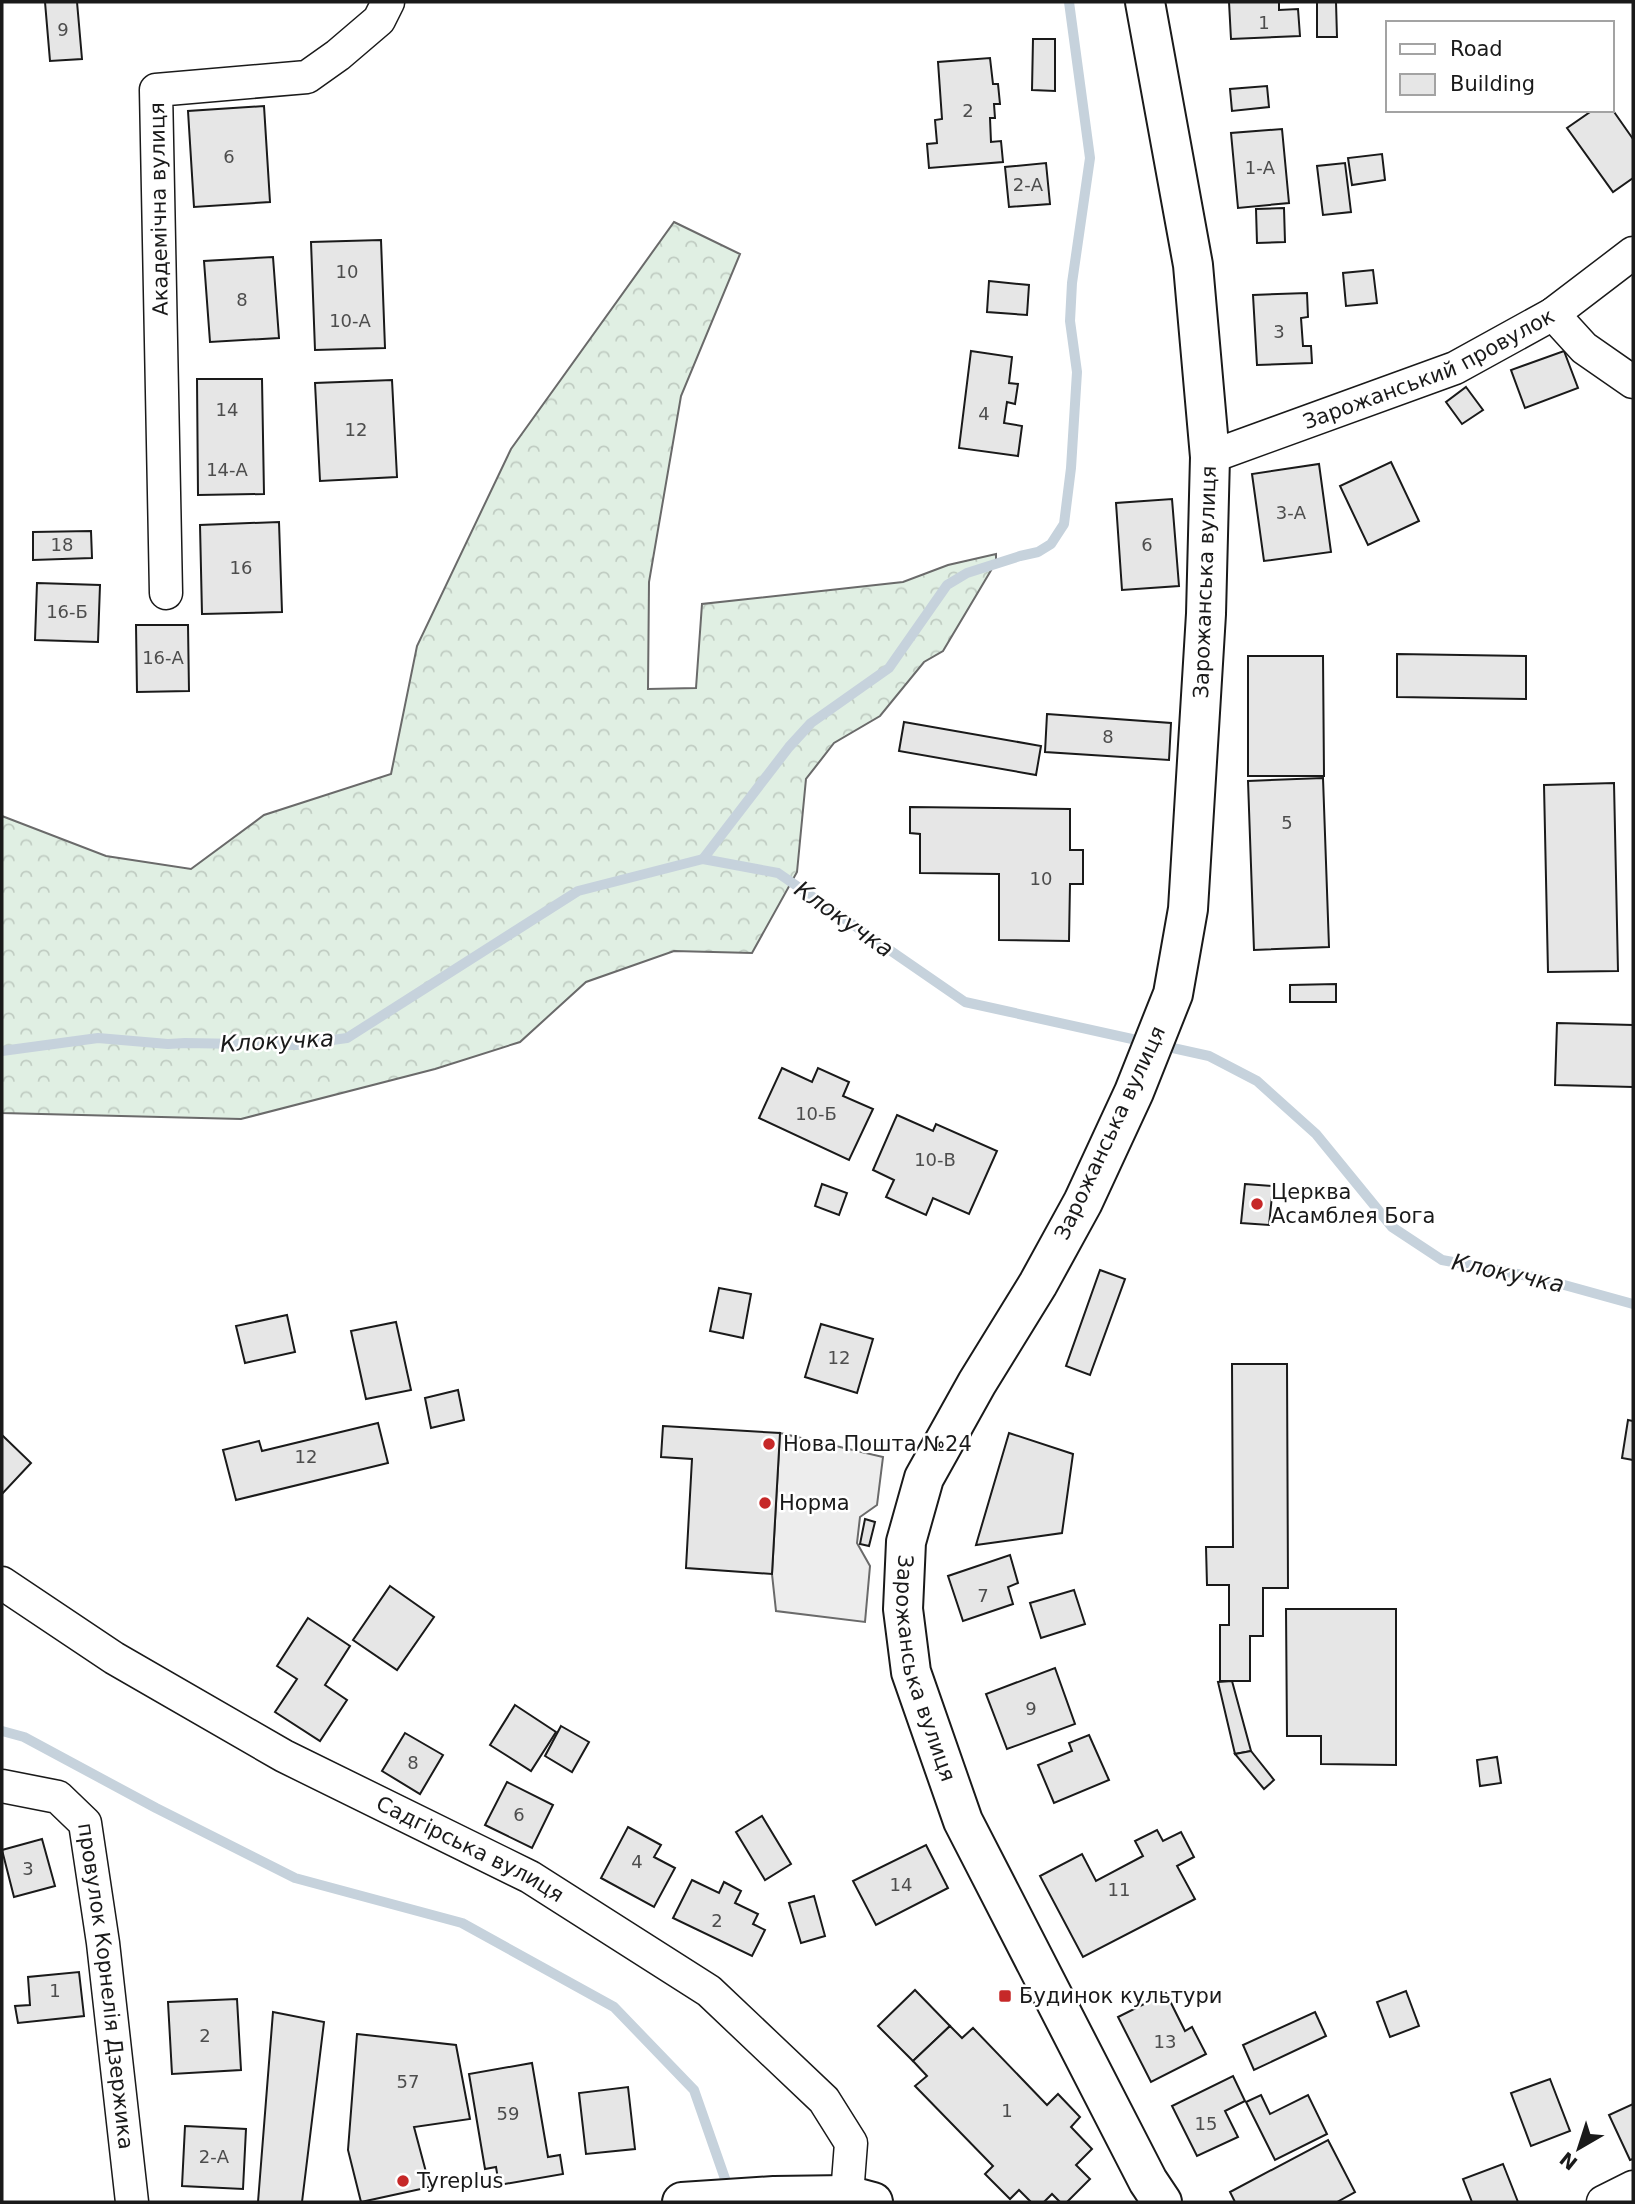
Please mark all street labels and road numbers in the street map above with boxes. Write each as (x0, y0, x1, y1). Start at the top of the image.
street label: Академічна вулиця (145, 102, 173, 316)
street label: Зарожанський провулок (1300, 304, 1559, 434)
street label: Зарожанська вулиця (1189, 465, 1221, 699)
street label: Зарожанська вулиця (1050, 1022, 1170, 1244)
street label: Зарожанська вулиця (891, 1554, 960, 1785)
street label: Садгірська вулиця (372, 1791, 568, 1907)
street label: провулок Корнелія Дзержика (73, 1821, 138, 2151)

